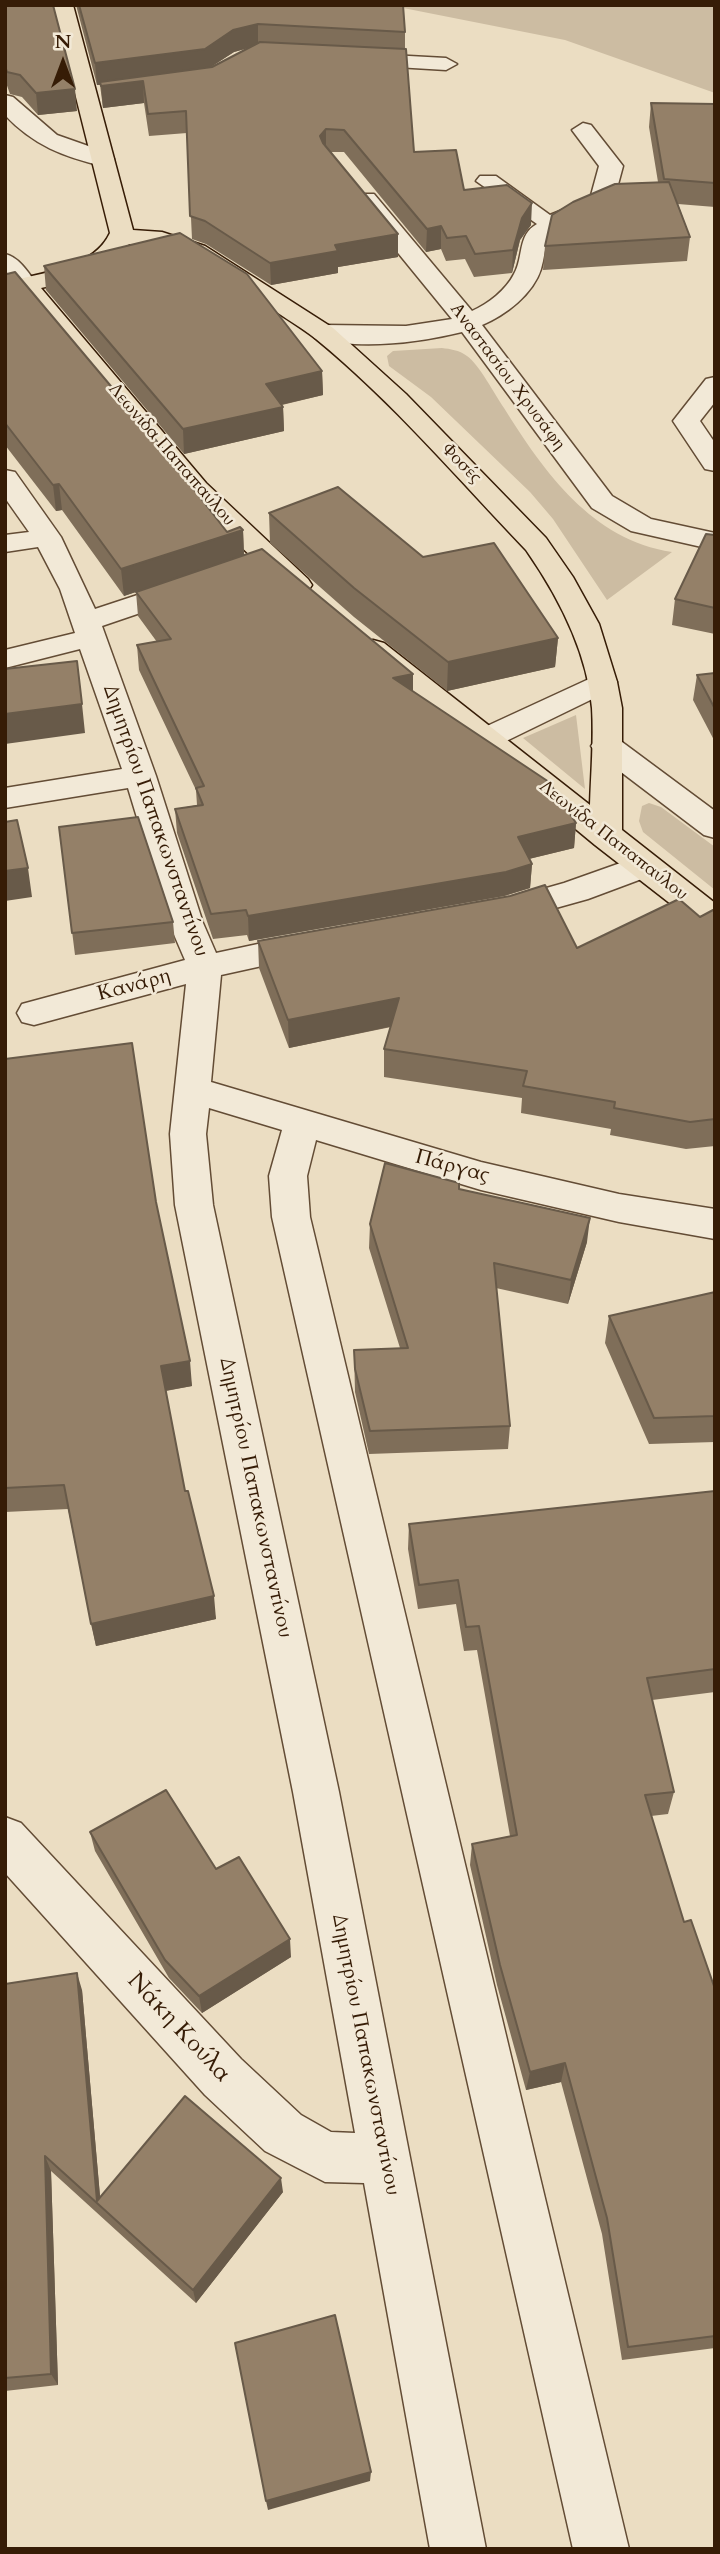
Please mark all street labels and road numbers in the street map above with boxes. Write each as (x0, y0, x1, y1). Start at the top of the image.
street label: Αναστασίου Χρυσάφη (445, 299, 569, 455)
street label: Λεωνίδα Παπαπαύλου (103, 379, 239, 531)
street label: Φοσές (437, 440, 485, 488)
street label: Δημητρίου Παπακωνσταντίνου (97, 682, 213, 960)
street label: Λεωνίδα Παπαπαύλου (534, 776, 692, 906)
street label: Κανάρη (95, 964, 173, 1008)
street label: Πάργας (412, 1145, 492, 1189)
street label: Δημητρίου Παπακωνσταντίνου (213, 1356, 297, 1640)
street label: Δημητρίου Παπακωνσταντίνου (325, 1912, 405, 2198)
street label: Νάκη Κούλα (120, 1967, 236, 2089)

